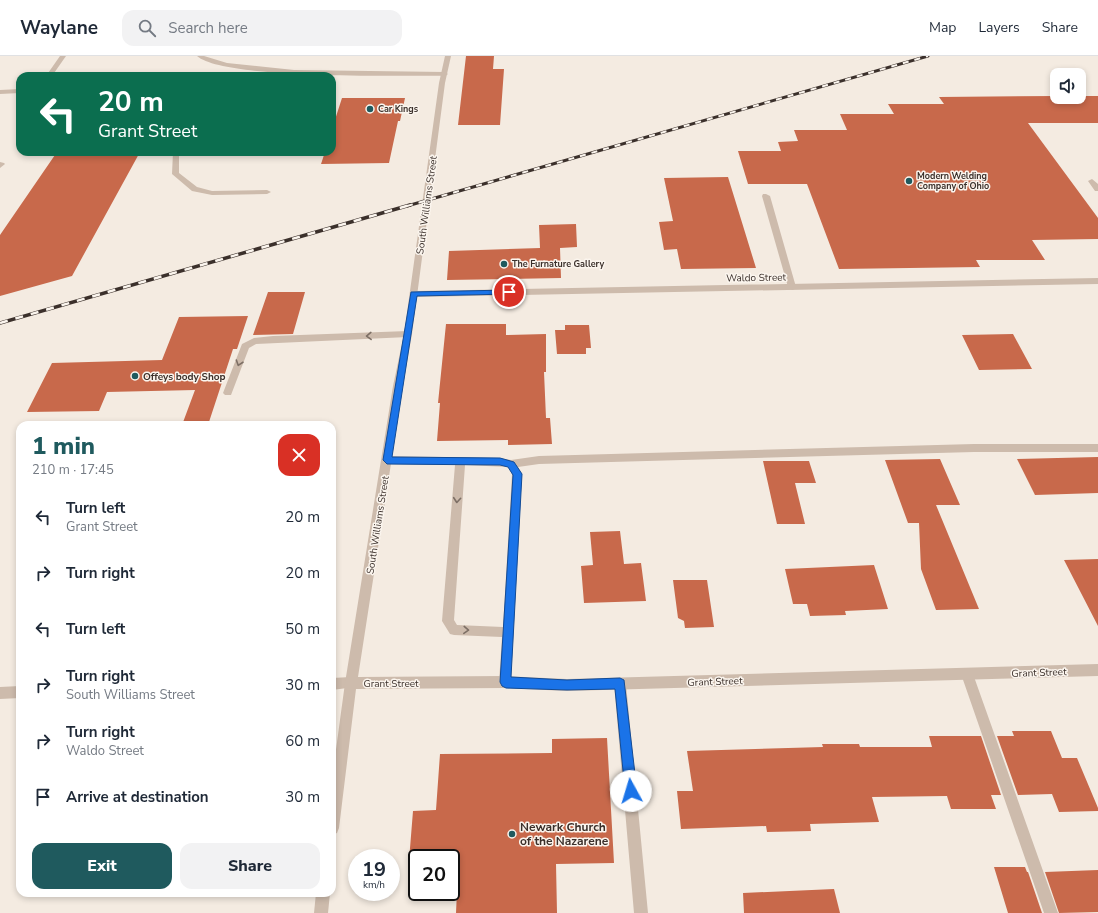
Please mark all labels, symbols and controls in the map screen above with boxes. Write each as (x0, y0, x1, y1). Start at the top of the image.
search box (122, 10, 402, 46)
text: Waylane (20, 15, 98, 41)
icon: search (136, 17, 158, 39)
text: Search here (168, 18, 248, 38)
text: Map (929, 18, 956, 37)
text: Layers (978, 18, 1020, 37)
text: Share (1042, 18, 1078, 37)
map controls (1050, 68, 1086, 104)
button: sound (1050, 68, 1086, 104)
text: 20 m (98, 83, 164, 121)
icon: left (32, 88, 84, 140)
place label: Car Kings (378, 103, 419, 115)
marker: Car Kings (365, 104, 375, 114)
text: Grant Street (98, 119, 197, 143)
street label: South Williams Street (413, 155, 441, 255)
place label: Modern Welding Company of Ohio (917, 170, 989, 192)
marker: Modern Welding Company of Ohio (904, 176, 914, 186)
place label: The Furnature Gallery (512, 258, 604, 270)
marker: The Furnature Gallery (499, 259, 509, 269)
street label: Waldo Street (726, 270, 787, 286)
pin (492, 275, 526, 309)
icon: arrive (498, 281, 520, 303)
one-way arrow (366, 331, 372, 340)
one-way arrow (235, 360, 243, 367)
place label: Offeys body Shop (143, 370, 226, 384)
marker: Offeys body Shop (130, 371, 140, 381)
text: 1 min (32, 430, 95, 462)
button: close (278, 434, 320, 476)
text: 210 m · 17:45 (32, 461, 114, 479)
street label: South Williams Street (363, 475, 393, 575)
one-way arrow (453, 497, 462, 503)
text: Turn left (66, 498, 125, 518)
icon: left (32, 506, 54, 528)
text: 20 m (285, 507, 320, 527)
text: Grant Street (66, 518, 138, 536)
icon: right (32, 562, 54, 584)
text: Turn right (66, 563, 135, 583)
text: 20 m (285, 563, 320, 583)
icon: left (32, 618, 54, 640)
text: Turn left (66, 619, 125, 639)
text: 50 m (285, 619, 320, 639)
one-way arrow (463, 626, 469, 634)
street label: Grant Street (1011, 665, 1067, 681)
text: Turn right (66, 666, 135, 686)
icon: right (32, 674, 54, 696)
street label: Grant Street (687, 674, 743, 690)
text: 30 m (285, 675, 320, 695)
street label: Grant Street (363, 677, 419, 691)
text: South Williams Street (66, 686, 195, 704)
text: Turn right (66, 722, 135, 742)
icon: right (32, 730, 54, 752)
text: 60 m (285, 731, 320, 751)
text: Waldo Street (66, 742, 144, 760)
position arrow (610, 770, 652, 812)
icon: arrive (32, 786, 54, 808)
text: Arrive at destination (66, 787, 209, 807)
text: 30 m (285, 787, 320, 807)
place label: Newark Church of the Nazarene (520, 819, 609, 849)
marker: Newark Church of the Nazarene (507, 829, 517, 839)
button: Exit (32, 843, 172, 889)
button: Share (180, 843, 320, 889)
speed limit sign: 20 (408, 849, 460, 901)
text: 19 (362, 856, 386, 883)
text: km/h (363, 878, 385, 892)

